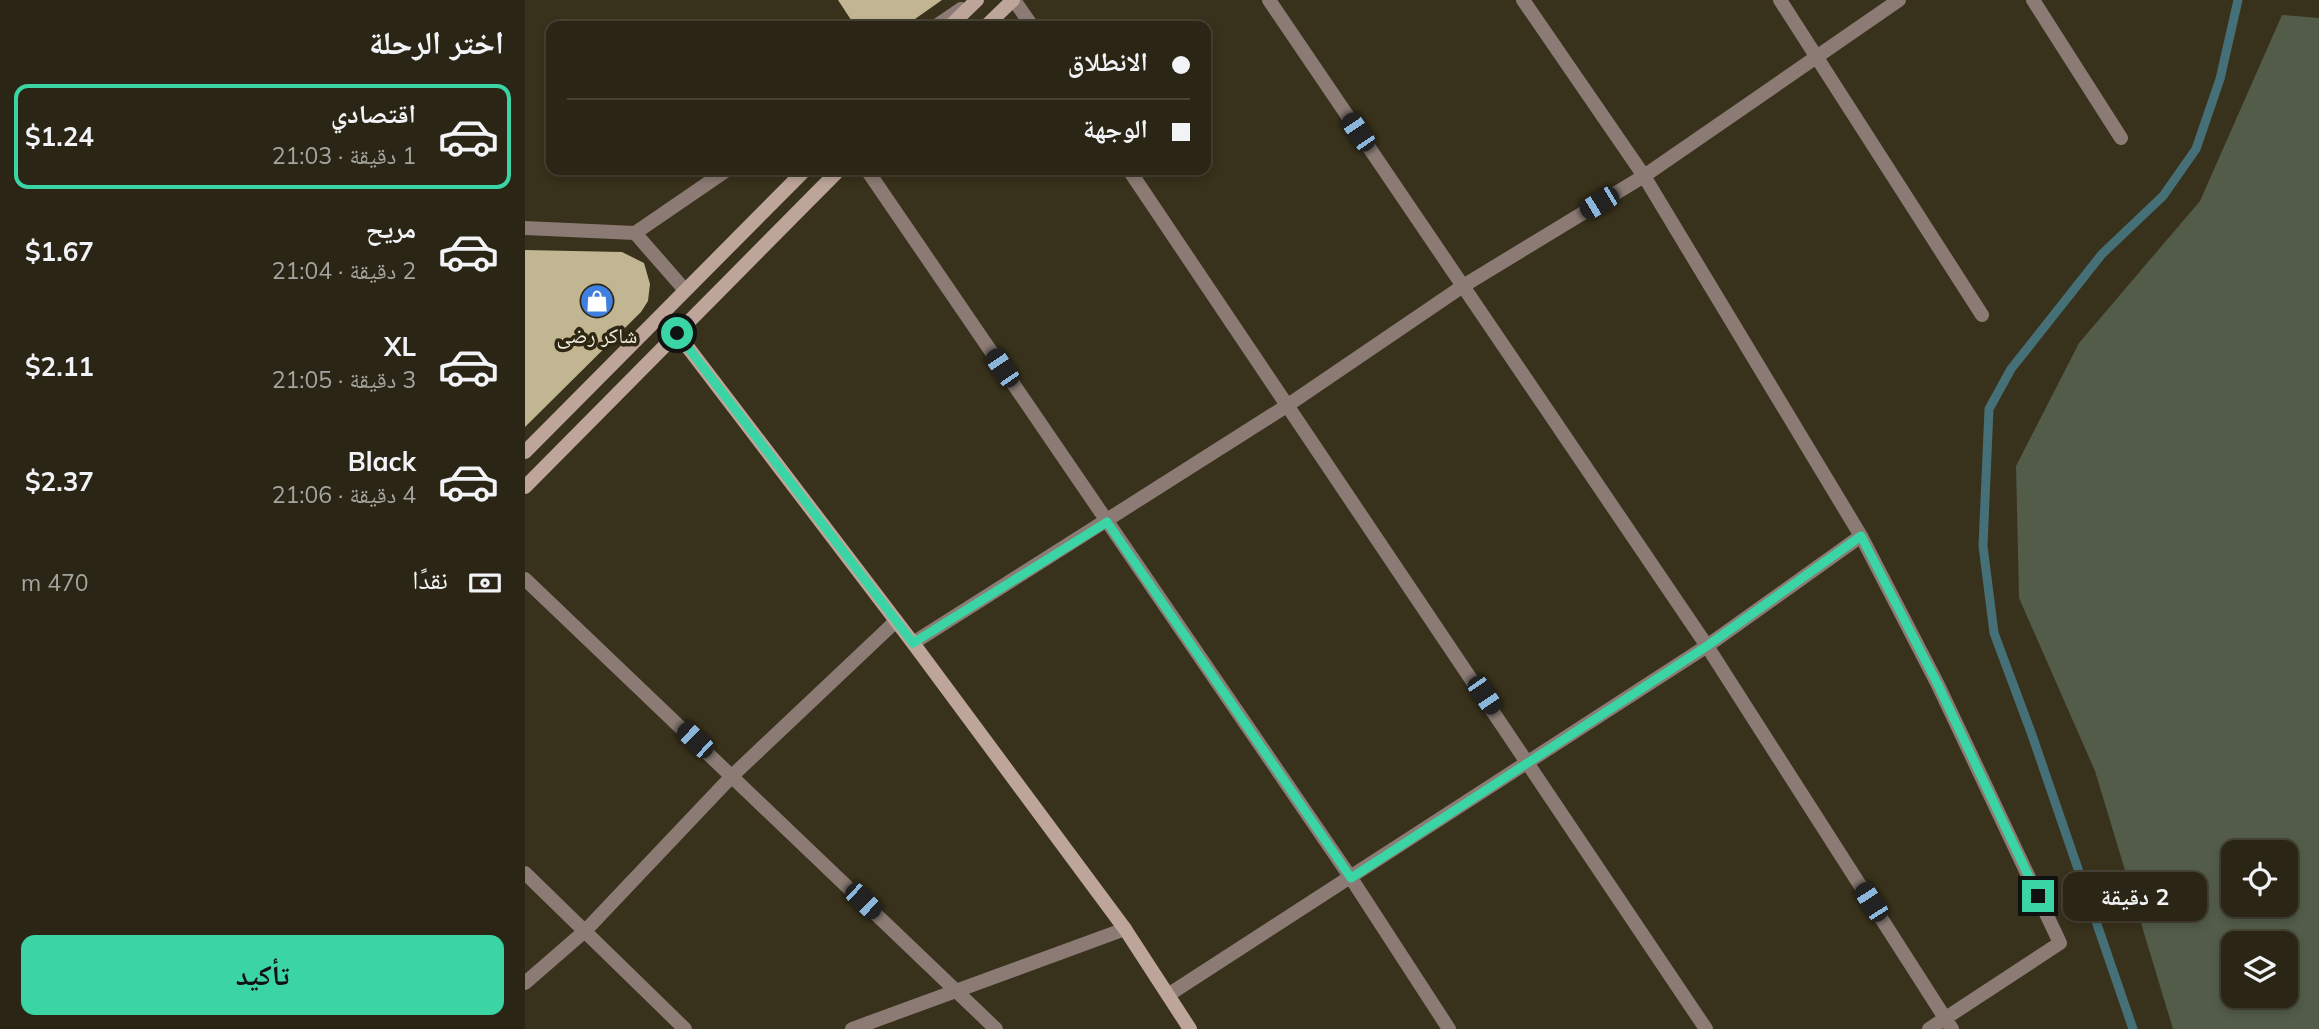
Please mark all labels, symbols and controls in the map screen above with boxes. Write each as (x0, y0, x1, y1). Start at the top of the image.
text: اختر الرحلة (369, 22, 504, 62)
text: الانطلاق (1068, 45, 1148, 78)
text: اقتصادي (331, 97, 416, 130)
icon: car (437, 105, 500, 168)
car (1338, 109, 1379, 155)
text: الوجهة (1083, 112, 1148, 145)
text: $1.24 (25, 120, 94, 153)
text: 1 دقيقة · 21:03 (272, 141, 416, 170)
car (1576, 183, 1623, 223)
text: مريح (366, 212, 416, 245)
icon: car (437, 220, 500, 283)
text: $1.67 (25, 235, 94, 268)
text: 2 دقيقة · 21:04 (272, 256, 416, 285)
shop icon: شاكر رضى (578, 282, 616, 320)
route start (661, 317, 693, 349)
place label: شاكر رضى (557, 322, 637, 349)
text: XL (384, 330, 416, 363)
icon: car (437, 335, 500, 398)
car (982, 345, 1023, 391)
text: $2.11 (25, 350, 94, 383)
text: 3 دقيقة · 21:05 (272, 365, 416, 394)
text: Black (348, 445, 416, 478)
icon: car (437, 450, 500, 513)
text: $2.37 (25, 465, 94, 498)
text: 4 دقيقة · 21:06 (272, 480, 416, 509)
text: نقدًا (412, 563, 448, 596)
icon: cash (466, 564, 504, 602)
text: 470 m (21, 568, 89, 597)
car (1464, 672, 1505, 718)
car (673, 718, 718, 762)
map controls (2221, 840, 2298, 1008)
button: locate (2221, 840, 2298, 917)
callout: 2 دقيقة (2063, 872, 2206, 920)
car (841, 879, 886, 923)
car (1851, 879, 1892, 925)
route end (2022, 880, 2054, 912)
text: 2 دقيقة (2101, 882, 2169, 911)
button: layers (2221, 931, 2298, 1008)
button: تأكيد (21, 935, 504, 1015)

